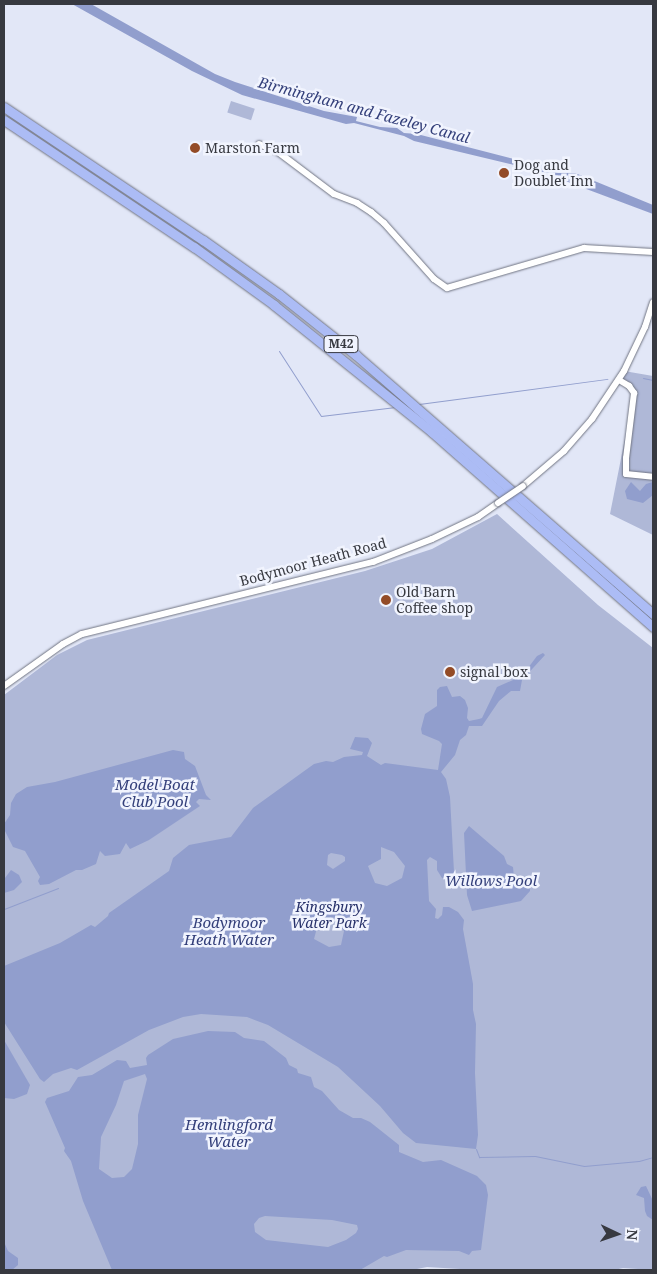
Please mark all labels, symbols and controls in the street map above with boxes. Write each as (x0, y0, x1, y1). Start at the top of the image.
water label: Birmingham and Fazeley Canal (256, 73, 472, 147)
place label: Marston Farm (205, 140, 300, 156)
marker: Marston Farm (189, 142, 201, 154)
place label: Dog and Doublet Inn (514, 157, 593, 190)
marker: Dog and Doublet Inn (498, 167, 510, 179)
road number: M42 (324, 334, 358, 354)
street label: Bodymoor Heath Road (238, 534, 388, 590)
place label: Old Barn Coffee shop (396, 584, 473, 616)
marker: Old Barn Coffee shop (380, 594, 392, 606)
place label: signal box (460, 664, 528, 680)
marker: signal box (444, 666, 456, 678)
water label: Model Boat Club Pool (115, 775, 195, 810)
water label: Willows Pool (445, 872, 537, 890)
park label: Kingsbury Water Park (291, 899, 367, 932)
water label: Bodymoor Heath Water (184, 913, 274, 948)
water label: Hemlingford Water (185, 1115, 273, 1150)
north arrow (592, 1209, 642, 1259)
text: N (623, 1229, 642, 1241)

